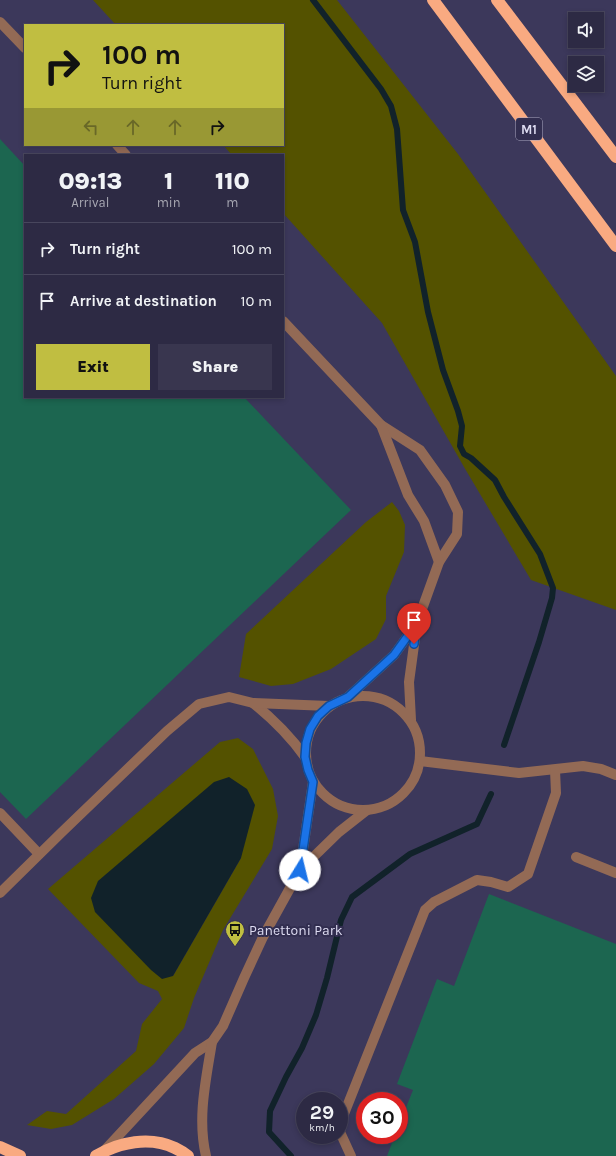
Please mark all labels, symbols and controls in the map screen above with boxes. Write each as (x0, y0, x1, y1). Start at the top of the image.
map controls (568, 12, 604, 92)
button: sound (568, 12, 604, 48)
text: 100 m (102, 38, 181, 71)
icon: right (36, 40, 88, 92)
button: layers (568, 56, 604, 92)
text: Turn right (102, 72, 182, 94)
icon: left (80, 116, 102, 138)
icon: ahead (122, 116, 144, 138)
icon: ahead (164, 116, 186, 138)
icon: right (206, 116, 228, 138)
road number: M1 (516, 118, 542, 140)
text: 09:13 (58, 167, 122, 195)
text: 1 (164, 167, 173, 195)
text: 110 (215, 167, 250, 195)
text: Arrival (71, 195, 109, 210)
text: min (157, 195, 181, 210)
text: m (226, 195, 238, 210)
icon: right (36, 238, 58, 260)
text: Turn right (70, 240, 140, 258)
text: 100 m (232, 240, 272, 258)
icon: arrive (36, 290, 58, 312)
text: Arrive at destination (70, 292, 217, 310)
text: 10 m (241, 292, 272, 310)
button: Exit (36, 344, 150, 390)
button: Share (158, 344, 272, 390)
pin (397, 603, 431, 644)
icon: arrive (403, 609, 425, 631)
position arrow (279, 849, 321, 891)
bus stop icon: Panettoni Park (224, 919, 246, 947)
place label: Panettoni Park (249, 922, 343, 939)
speed limit sign: 30 (356, 1092, 408, 1144)
text: 29 (310, 1101, 334, 1124)
text: km/h (309, 1122, 335, 1134)

